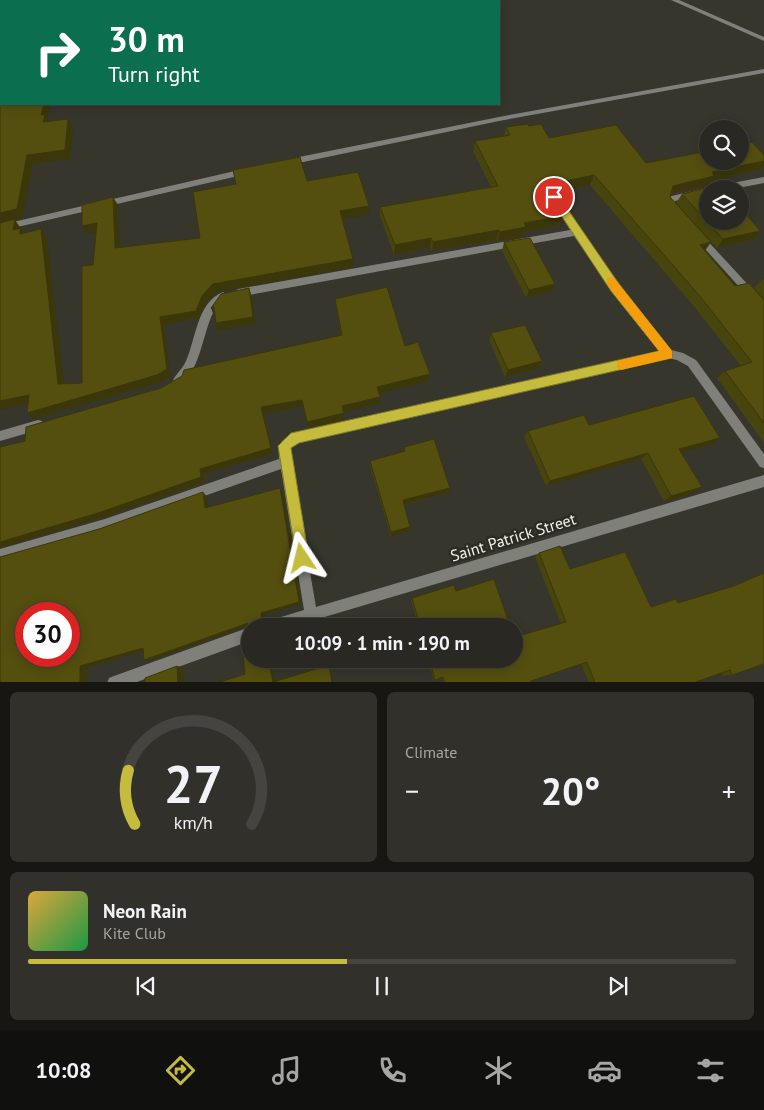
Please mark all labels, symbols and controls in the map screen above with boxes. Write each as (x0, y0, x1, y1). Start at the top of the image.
text: 30 m (108, 16, 185, 62)
icon: right (25, 20, 90, 85)
text: Turn right (108, 60, 200, 88)
map controls (699, 120, 749, 230)
button: search (699, 120, 749, 170)
pin (533, 176, 575, 218)
button: layers (699, 180, 749, 230)
icon: arrive (540, 183, 568, 211)
street label: Saint Patrick Street (448, 508, 579, 566)
position arrow (275, 531, 327, 583)
speed limit sign: 30 (15, 602, 80, 667)
text: 10:09 · 1 min · 190 m (294, 631, 470, 655)
text: Climate (405, 742, 457, 762)
text: 27 (164, 750, 223, 817)
text: 20° (541, 766, 600, 815)
text: − (405, 772, 419, 809)
text: + (722, 772, 736, 809)
text: km/h (174, 811, 213, 834)
text: Neon Rain (103, 899, 187, 923)
text: Kite Club (103, 923, 166, 943)
icon: previous (132, 972, 160, 1000)
icon: pause (368, 972, 396, 1000)
icon: next (604, 972, 632, 1000)
icon: directions (163, 1053, 198, 1088)
icon: music (269, 1053, 304, 1088)
icon: phone (375, 1053, 410, 1088)
icon: climate (481, 1053, 516, 1088)
icon: car (587, 1053, 622, 1088)
icon: filters (693, 1053, 728, 1088)
text: 10:08 (36, 1056, 91, 1084)

